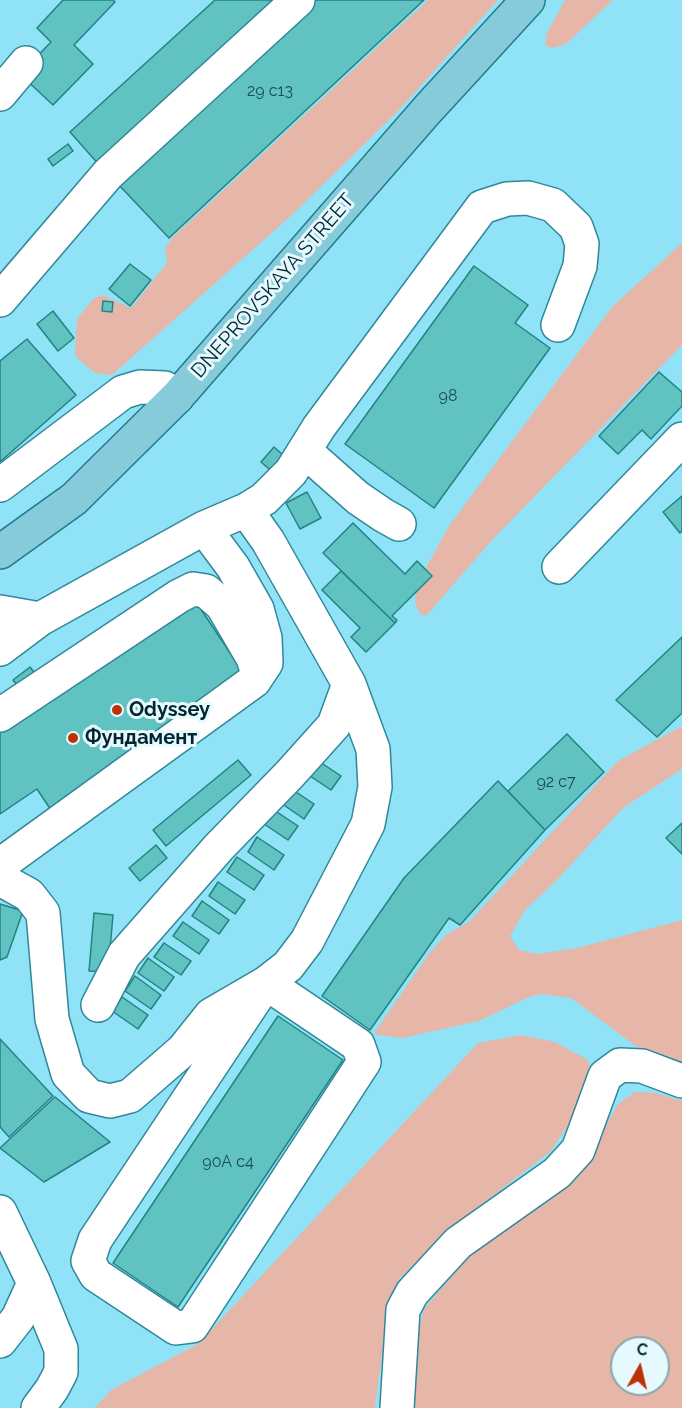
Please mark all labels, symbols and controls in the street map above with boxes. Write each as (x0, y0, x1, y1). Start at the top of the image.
house number: 29 с13 (247, 81, 293, 101)
street label: DNEPROVSKAYA STREET (187, 189, 359, 383)
house number: 98 (439, 386, 457, 406)
place label: Odyssey (129, 698, 210, 722)
marker: Odyssey (110, 703, 124, 717)
place label: Фундамент (85, 726, 197, 750)
marker: Фундамент (66, 731, 80, 745)
house number: 92 с7 (536, 772, 576, 792)
house number: 90А с4 (202, 1152, 254, 1172)
north arrow (610, 1336, 670, 1396)
text: С (636, 1339, 649, 1360)

